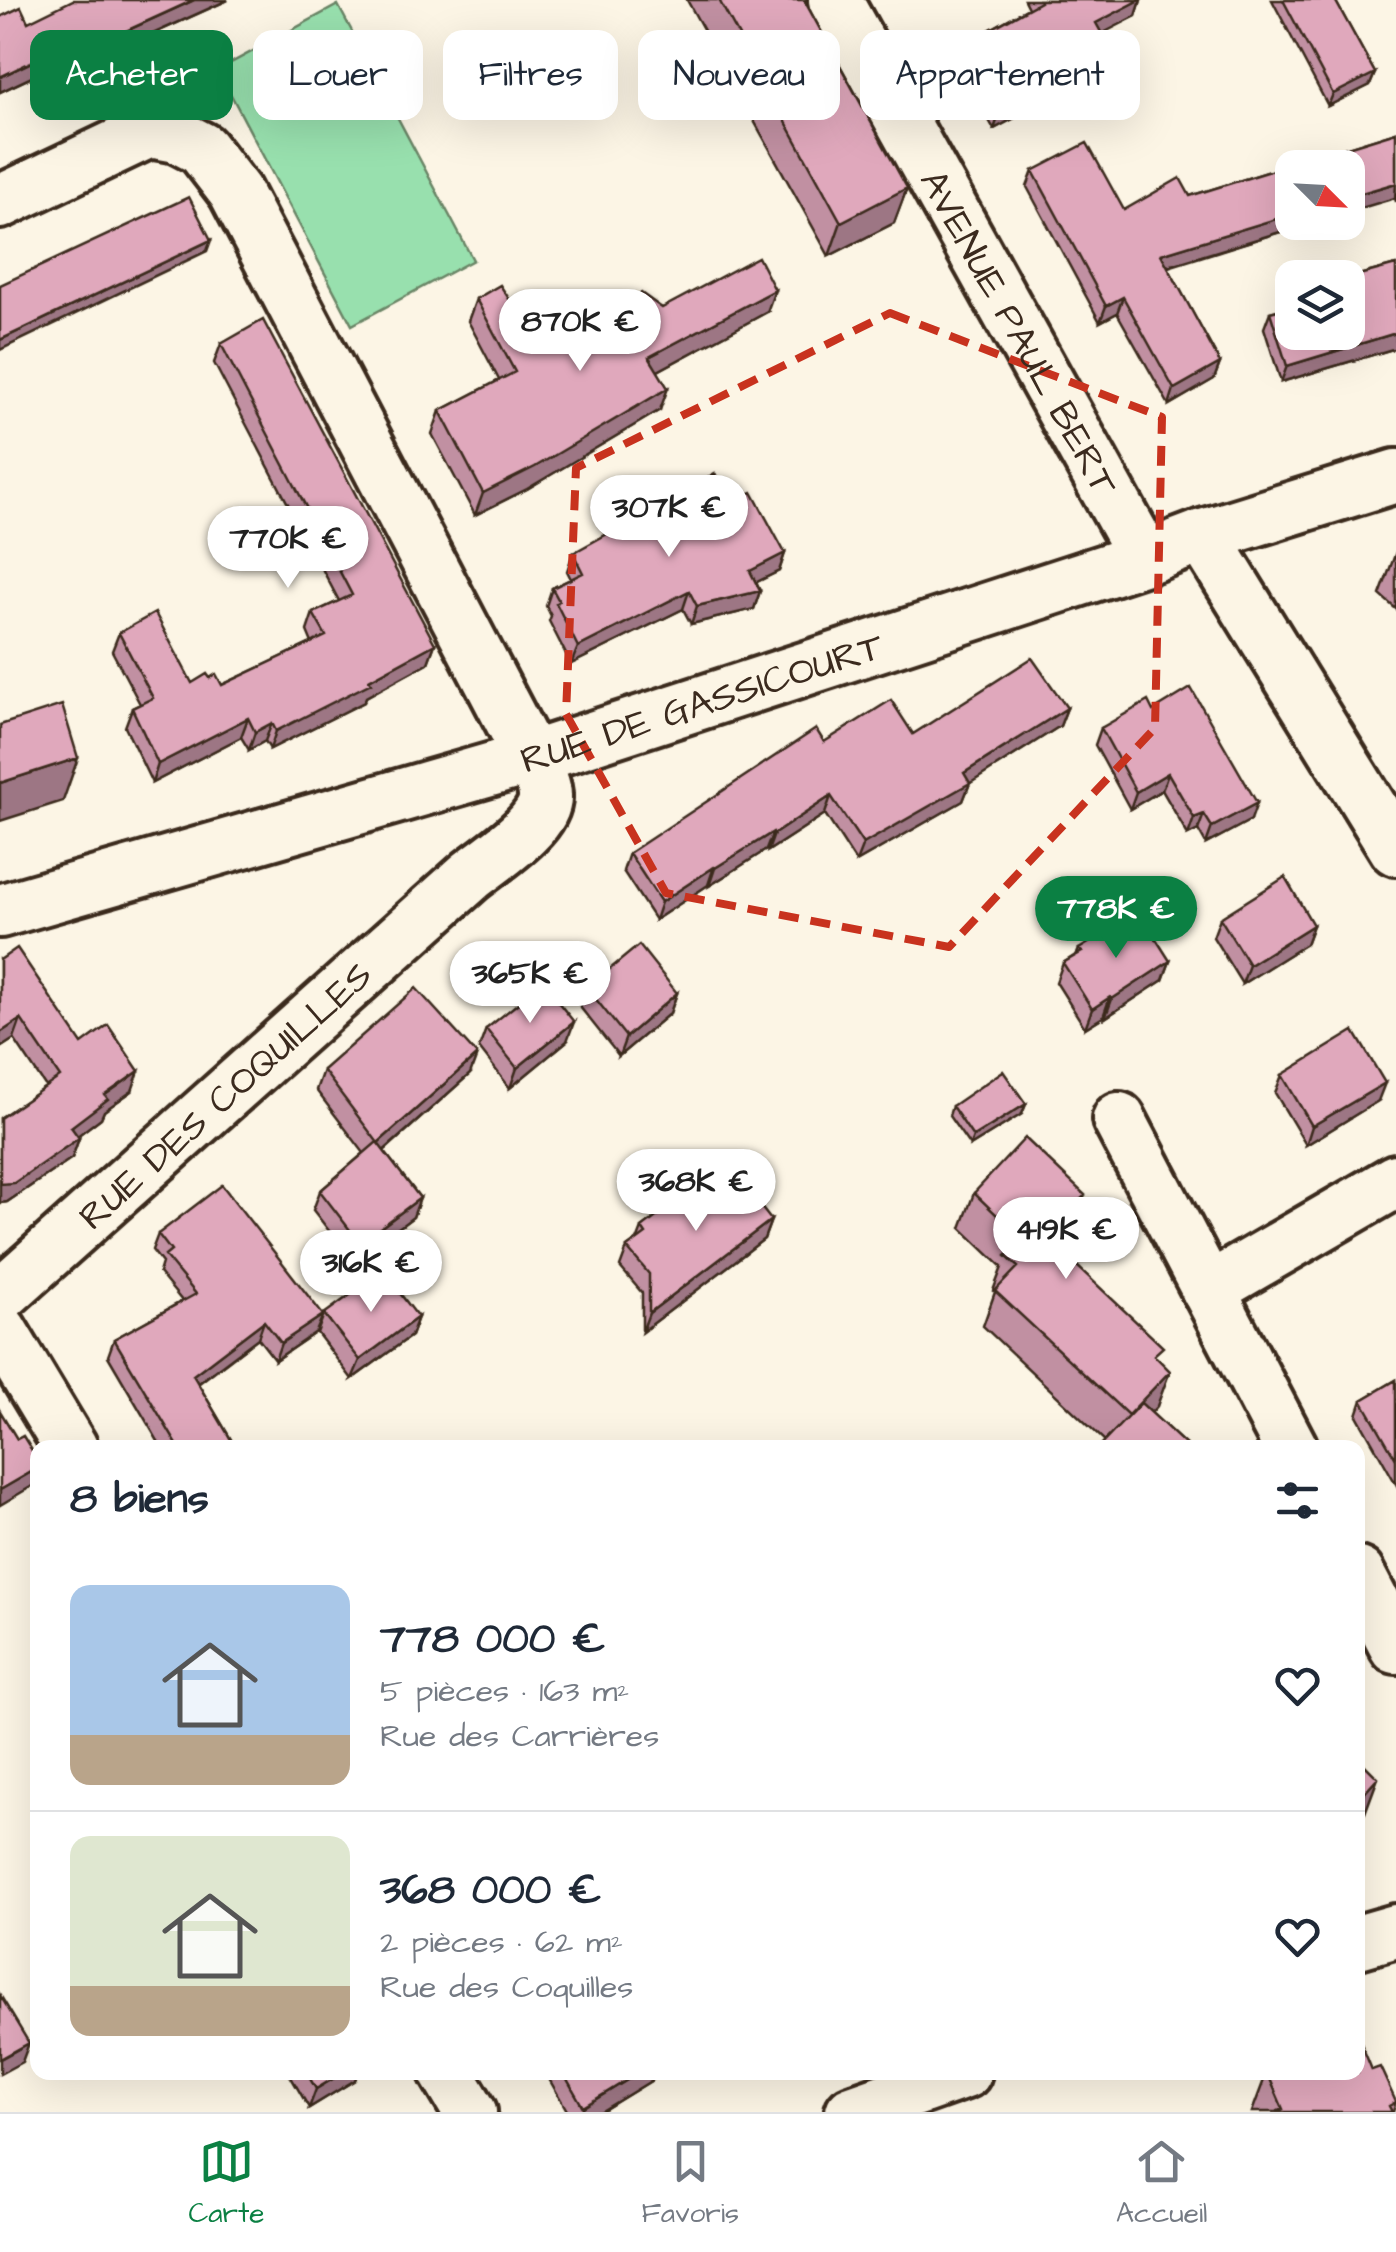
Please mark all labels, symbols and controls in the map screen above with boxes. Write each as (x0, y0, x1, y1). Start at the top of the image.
chip: Acheter (30, 30, 233, 120)
chip: Louer (253, 30, 423, 120)
chip: Filtres (443, 30, 618, 120)
chip: Nouveau (638, 30, 840, 120)
chip: Appartement (860, 30, 1140, 120)
north arrow (1275, 150, 1365, 240)
map controls (1275, 150, 1365, 350)
street label: AVENUE PAUL BERT (906, 161, 1129, 506)
button: layers (1275, 260, 1365, 350)
pin: 870K € (499, 289, 661, 374)
text: 870K € (521, 299, 639, 344)
pin: 307K € (588, 475, 750, 560)
text: 307K € (612, 485, 726, 530)
pin: 770K € (207, 506, 369, 591)
text: 770K € (229, 516, 347, 561)
street label: RUE DE GASSICOURT (514, 621, 890, 788)
pin: 778K € (1035, 876, 1197, 961)
text: 778K € (1057, 886, 1175, 931)
pin: 365K € (449, 941, 611, 1026)
street label: RUE DES COQUILLES (68, 950, 385, 1243)
text: 365K € (472, 951, 588, 996)
pin: 368K € (615, 1149, 777, 1234)
text: 368K € (639, 1159, 753, 1204)
pin: 419K € (985, 1197, 1147, 1282)
text: 419K € (1015, 1207, 1117, 1252)
pin: 316K € (290, 1230, 452, 1315)
text: 316K € (322, 1240, 420, 1285)
text: 8 biens (70, 1471, 209, 1529)
icon: filters (1270, 1473, 1325, 1528)
text: 778 000 € (380, 1611, 605, 1669)
icon: home (150, 1625, 270, 1745)
icon: heart (1270, 1658, 1325, 1713)
text: 5 pièces · 163 m² (380, 1669, 629, 1714)
text: Rue des Carrières (380, 1714, 659, 1759)
text: 368 000 € (380, 1862, 601, 1920)
icon: home (150, 1876, 270, 1996)
icon: heart (1270, 1909, 1325, 1964)
text: 2 pièces · 62 m² (380, 1920, 623, 1965)
text: Rue des Coquilles (380, 1965, 633, 2010)
tab: Carte (188, 2134, 264, 2233)
tab: Favoris (641, 2134, 739, 2233)
tab: Accueil (1116, 2134, 1208, 2233)

